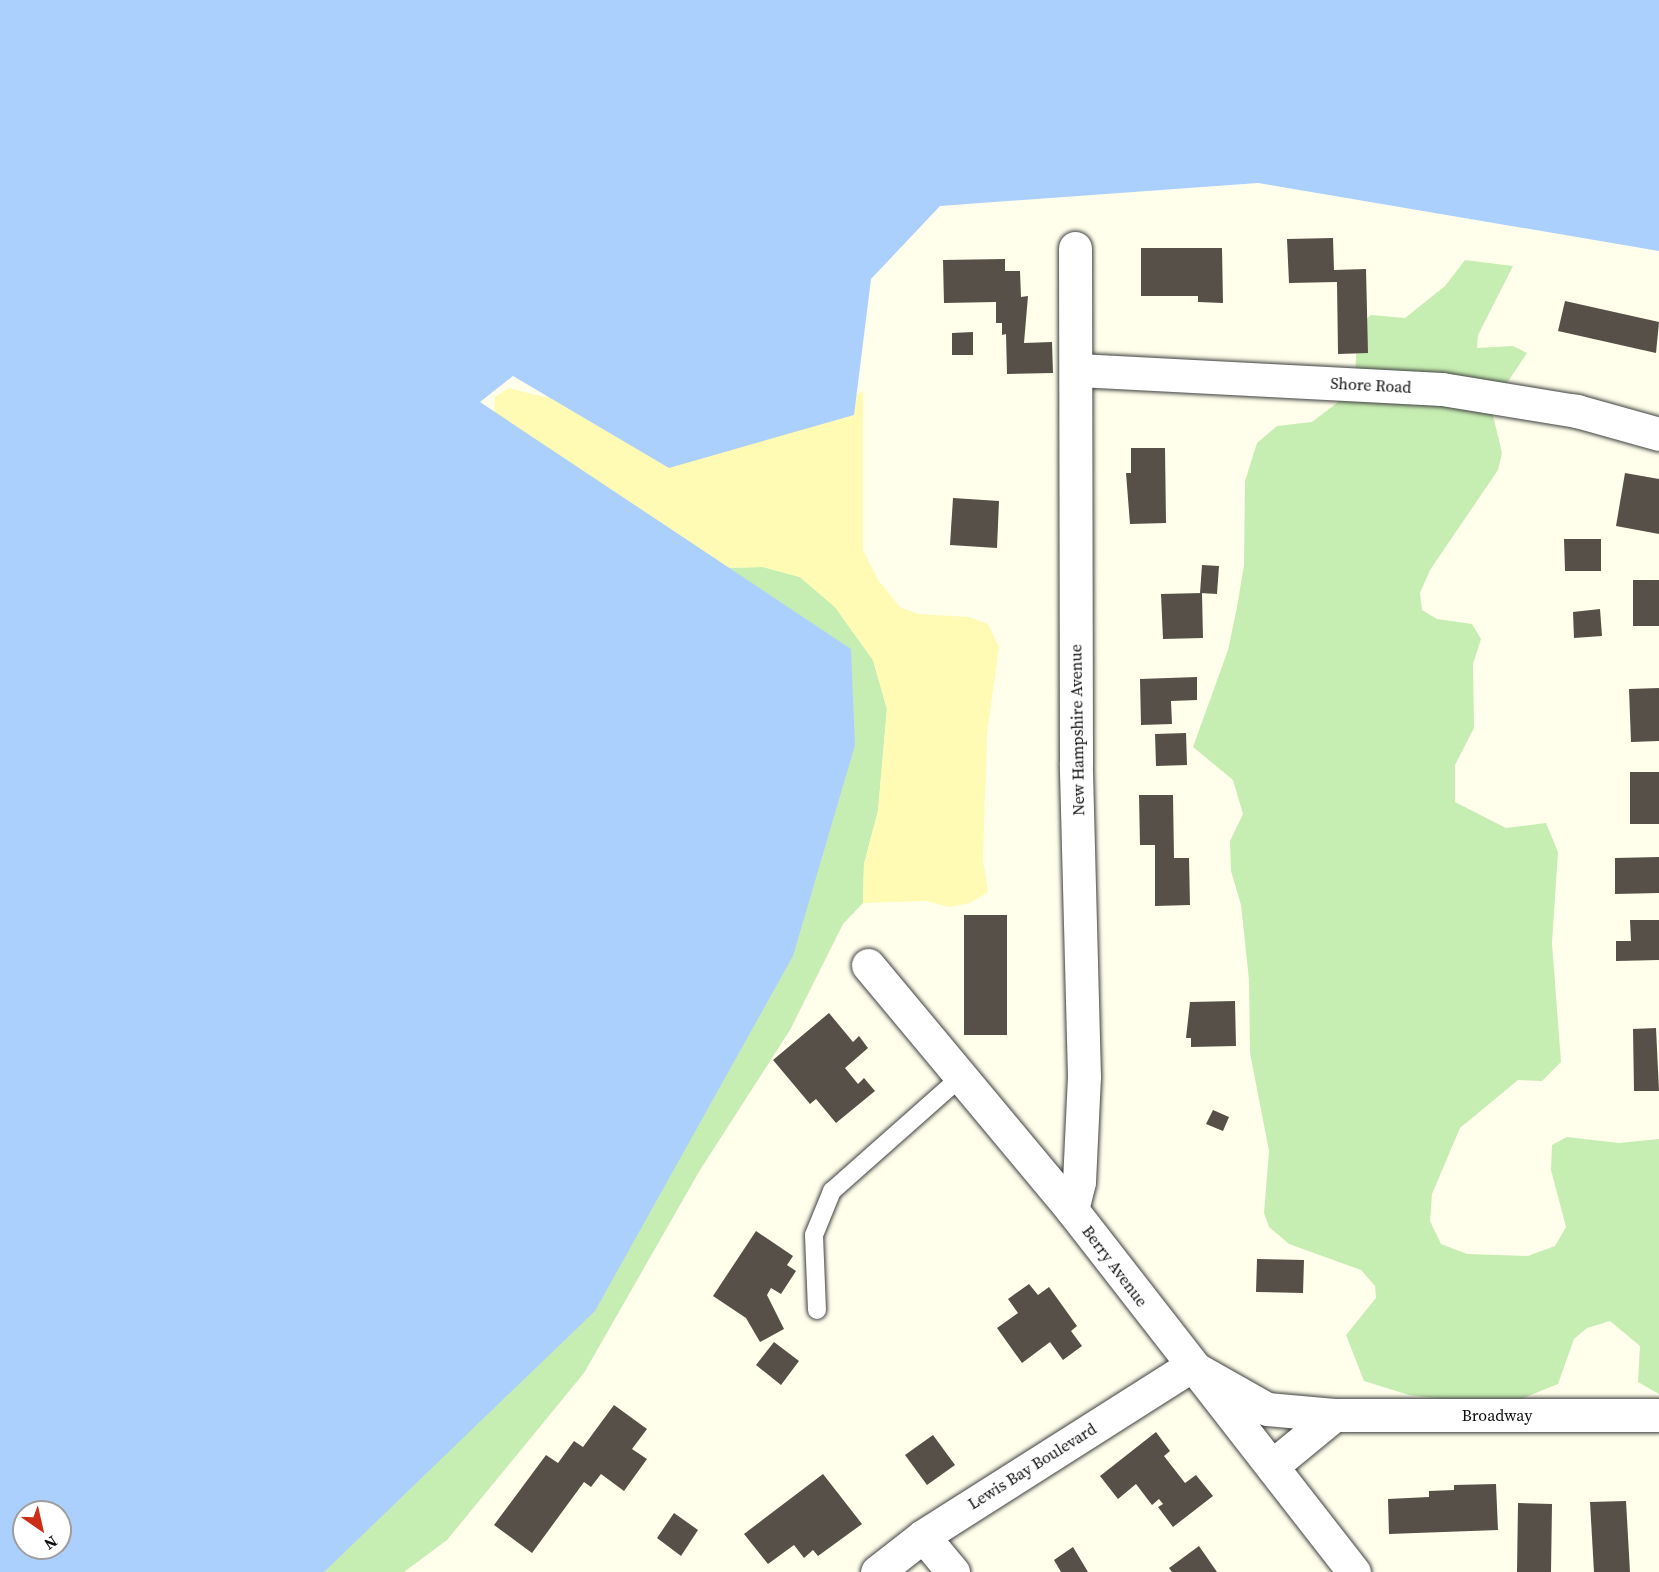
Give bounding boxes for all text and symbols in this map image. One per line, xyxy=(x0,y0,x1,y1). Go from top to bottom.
street label: Shore Road xyxy=(1330,373,1412,397)
street label: New Hampshire Avenue xyxy=(1066,644,1088,816)
street label: Berry Avenue xyxy=(1078,1222,1152,1310)
street label: Broadway xyxy=(1462,1405,1532,1425)
street label: Lewis Bay Boulevard xyxy=(964,1419,1100,1513)
north arrow xyxy=(12,1500,72,1560)
text: N xyxy=(40,1531,62,1556)

